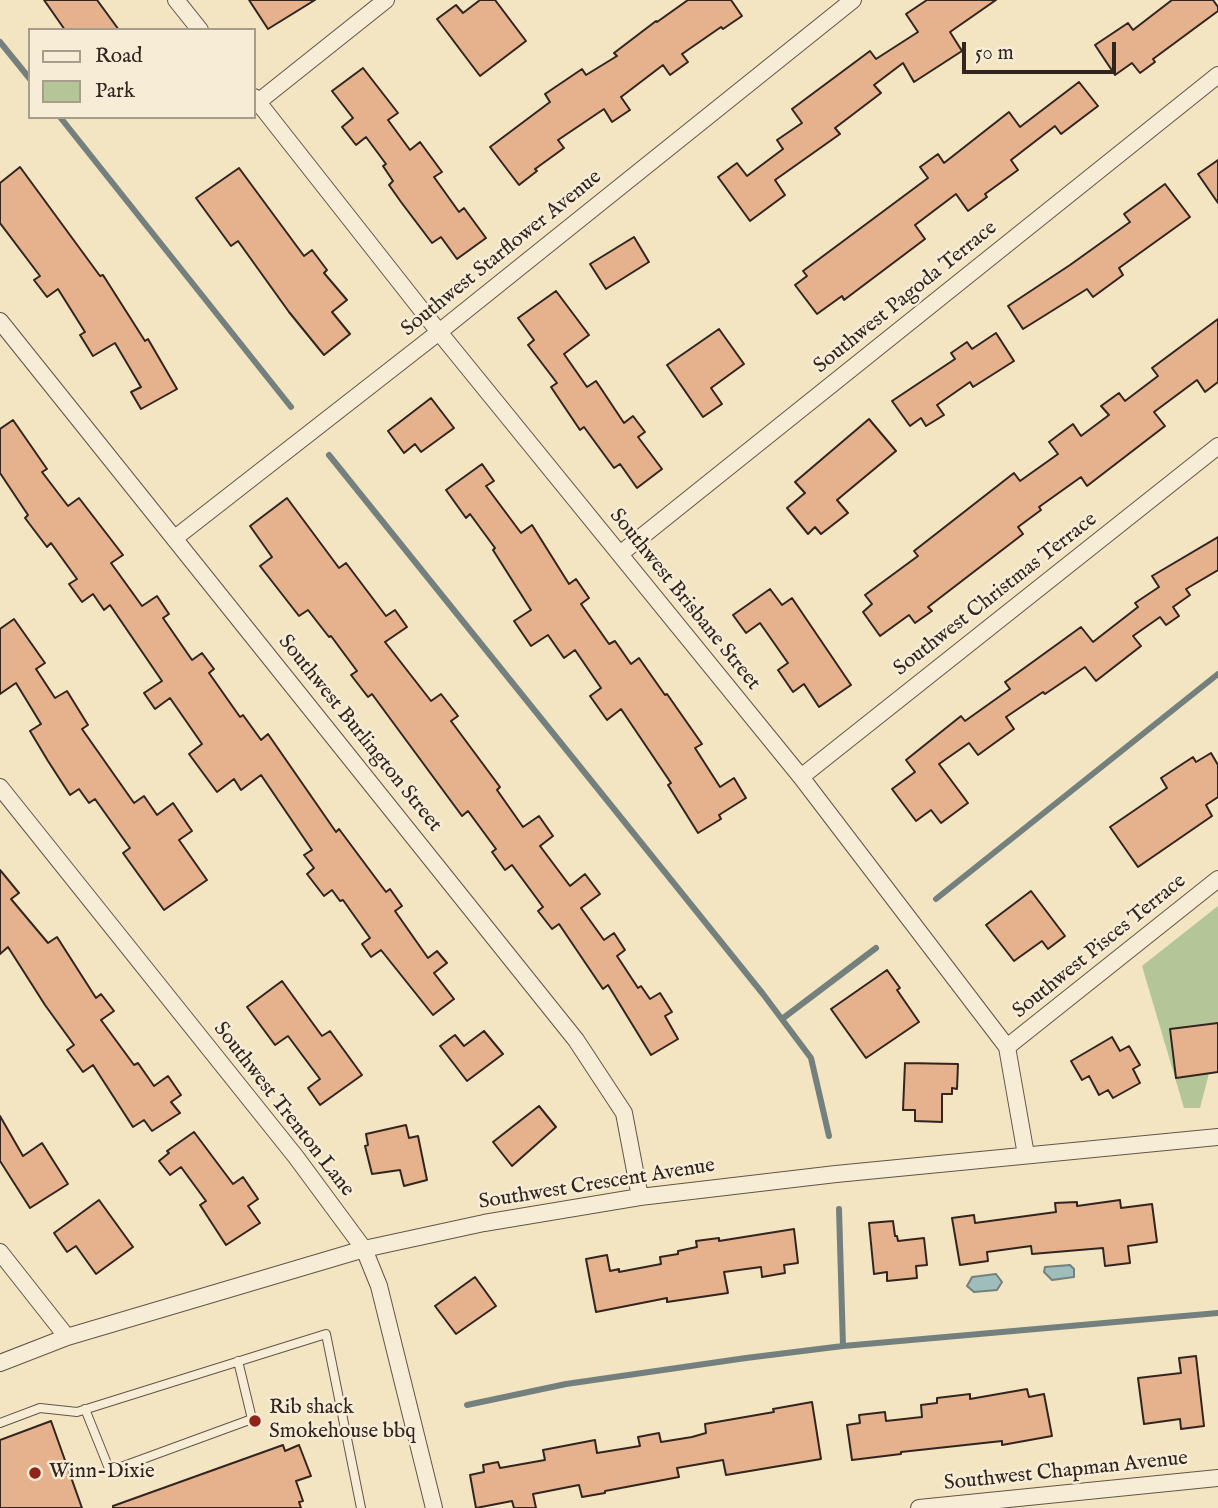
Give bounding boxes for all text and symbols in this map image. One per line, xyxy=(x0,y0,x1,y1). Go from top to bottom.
legend xyxy=(28,28,256,119)
scale bar xyxy=(966,28,1120,72)
text: 50 m xyxy=(975,40,1014,67)
text: Road xyxy=(95,43,142,70)
text: Park xyxy=(95,78,135,105)
street label: Southwest Starflower Avenue xyxy=(397,165,607,343)
street label: Southwest Pagoda Terrace xyxy=(809,216,1003,380)
street label: Southwest Brisbane Street xyxy=(603,504,765,696)
street label: Southwest Christmas Terrace xyxy=(889,508,1103,682)
street label: Southwest Burlington Street xyxy=(272,630,446,838)
street label: Southwest Pisces Terrace xyxy=(1008,869,1192,1025)
street label: Southwest Trenton Lane xyxy=(207,1018,359,1202)
street label: Southwest Crescent Avenue xyxy=(477,1154,717,1216)
place label: Rib shack Smokehouse bbq xyxy=(269,1396,416,1446)
marker: Rib shack Smokehouse bbq xyxy=(247,1413,263,1429)
street label: Southwest Chapman Avenue xyxy=(943,1447,1189,1497)
place label: Winn-Dixie xyxy=(49,1460,155,1486)
marker: Winn-Dixie xyxy=(27,1465,43,1481)

